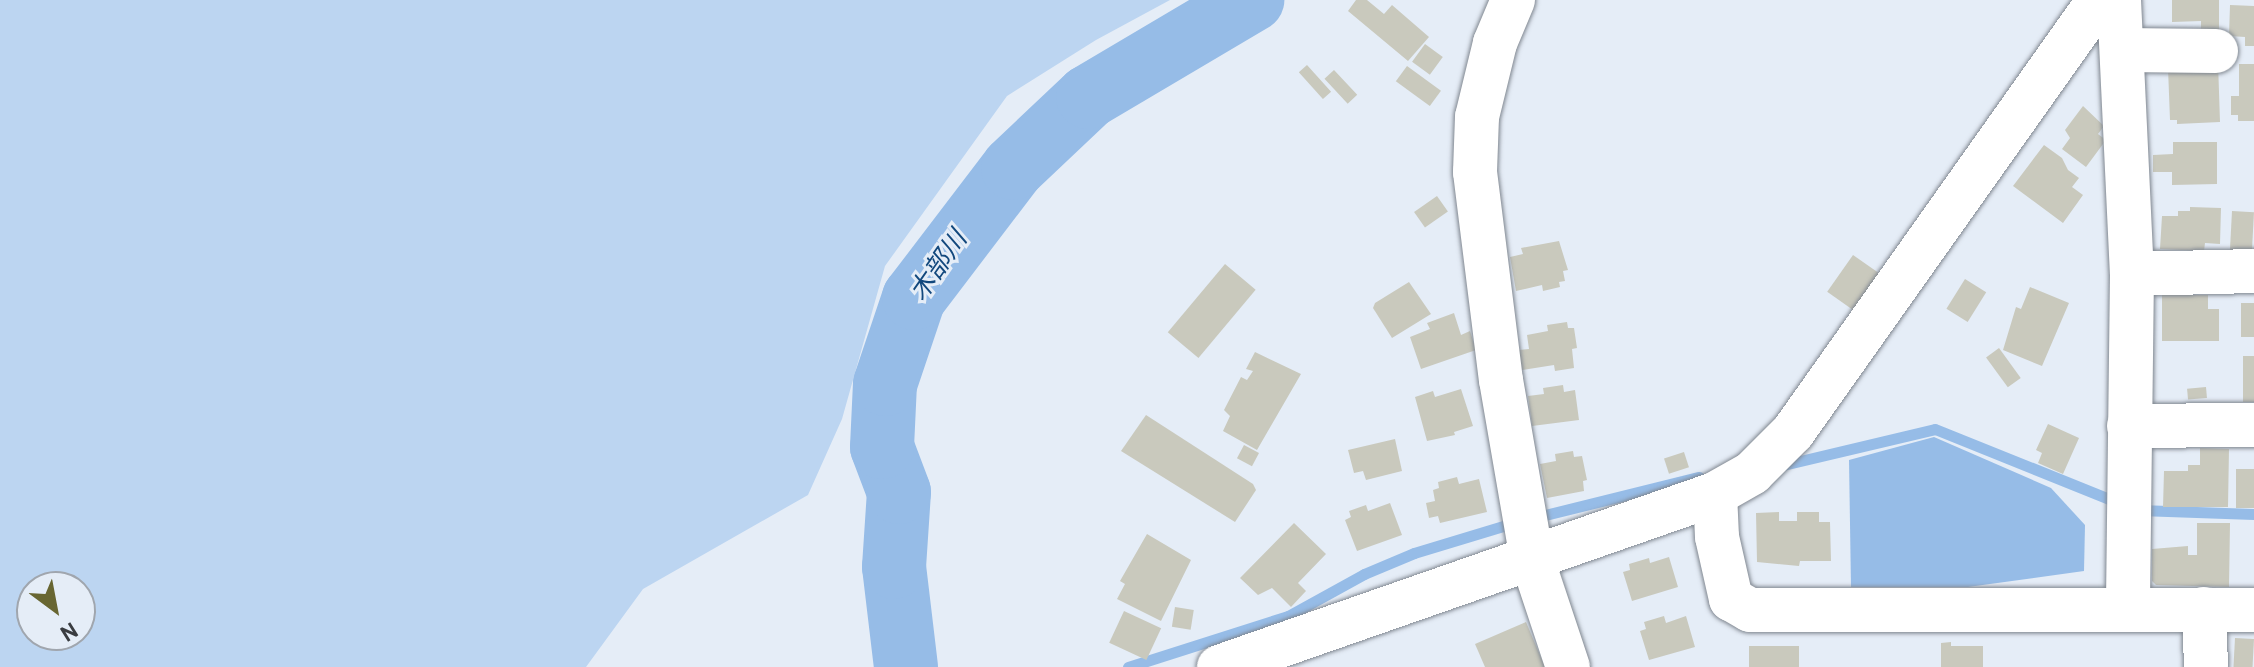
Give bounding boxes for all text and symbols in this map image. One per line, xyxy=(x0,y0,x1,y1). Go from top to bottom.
water label: 木部川 xyxy=(905,226,975,308)
north arrow xyxy=(16,571,96,651)
text: N xyxy=(54,614,82,646)

